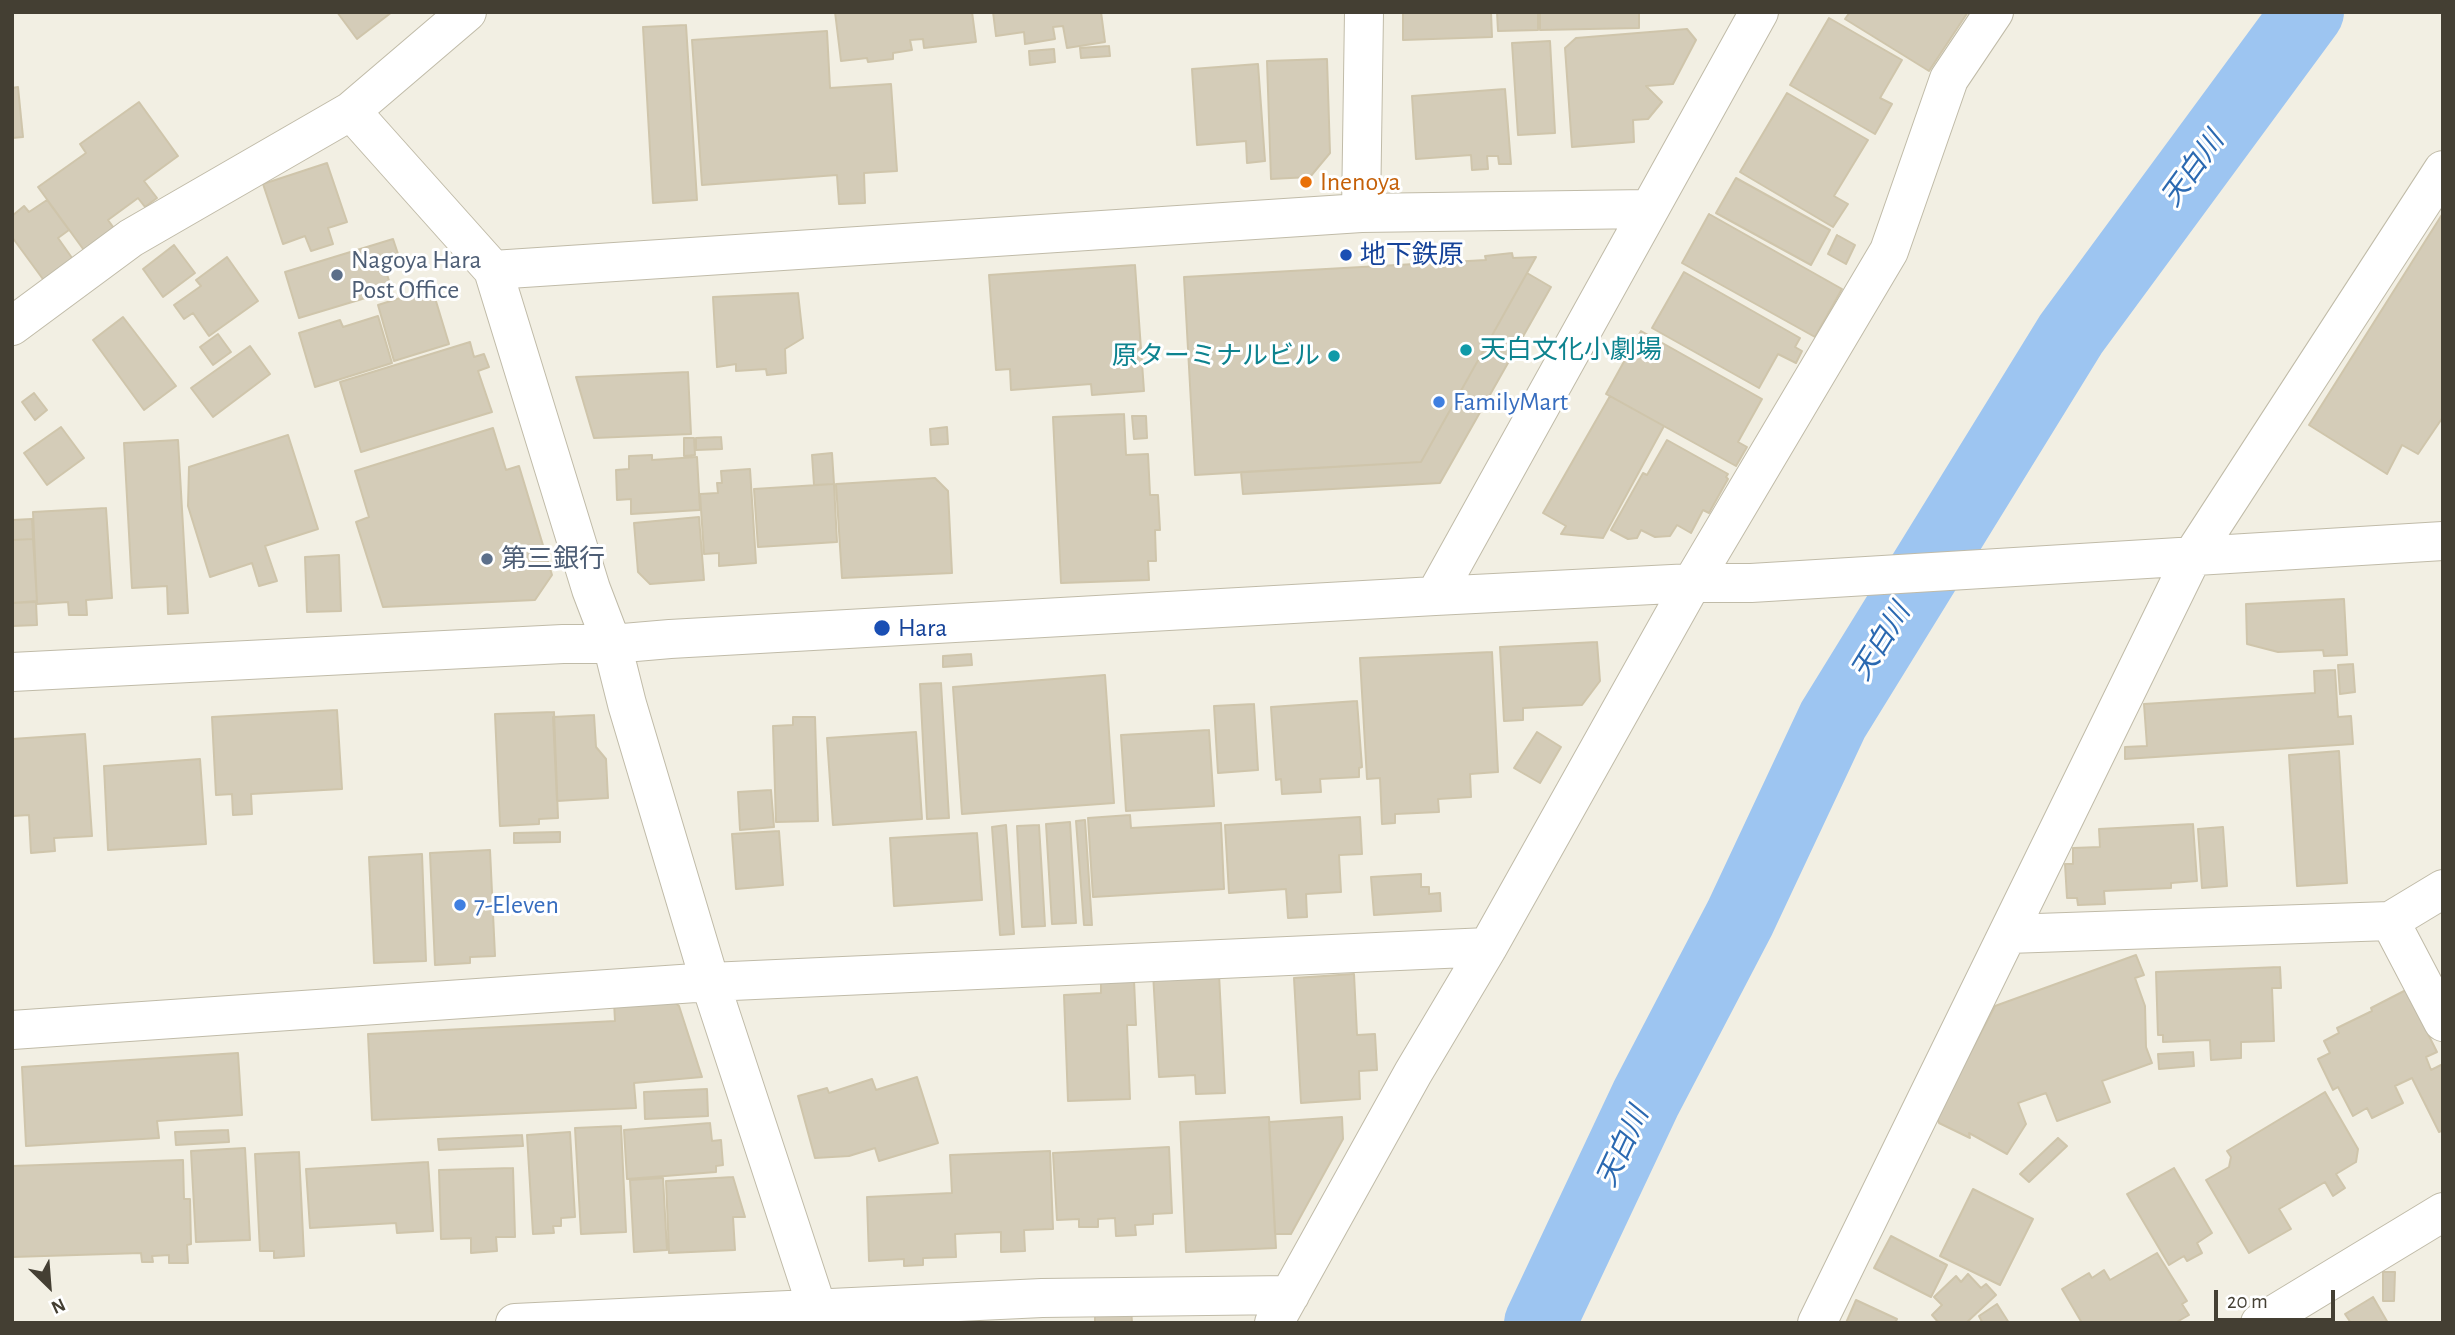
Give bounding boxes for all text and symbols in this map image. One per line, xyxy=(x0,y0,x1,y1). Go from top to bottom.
water label: 天白川 xyxy=(2155,125,2231,213)
place label: Inenoya xyxy=(1320,166,1401,198)
marker: Inenoya xyxy=(1298,174,1314,190)
place label: 地下鉄原 xyxy=(1360,239,1464,271)
place label: Nagoya Hara Post Office xyxy=(351,244,481,306)
marker: 地下鉄原 xyxy=(1338,247,1354,263)
marker: Nagoya Hara Post Office xyxy=(329,267,345,283)
place label: 天白文化小劇場 xyxy=(1480,334,1662,366)
place label: 原ターミナルビル xyxy=(1112,340,1320,372)
marker: 天白文化小劇場 xyxy=(1458,342,1474,358)
marker: 原ターミナルビル xyxy=(1326,348,1342,364)
place label: FamilyMart xyxy=(1453,386,1568,418)
marker: FamilyMart xyxy=(1431,394,1447,410)
place label: 第三銀行 xyxy=(501,543,605,575)
marker: 第三銀行 xyxy=(479,551,495,567)
water label: 天白川 xyxy=(1844,597,1918,687)
place label: Hara xyxy=(898,612,947,644)
marker: Hara xyxy=(872,618,892,638)
place label: 7-Eleven xyxy=(474,889,559,921)
marker: 7-Eleven xyxy=(452,897,468,913)
water label: 天白川 xyxy=(1590,1102,1656,1192)
north arrow xyxy=(14,1251,84,1321)
scale bar xyxy=(2217,1276,2338,1320)
text: 20 m xyxy=(2227,1291,2268,1312)
text: N xyxy=(48,1294,68,1317)

